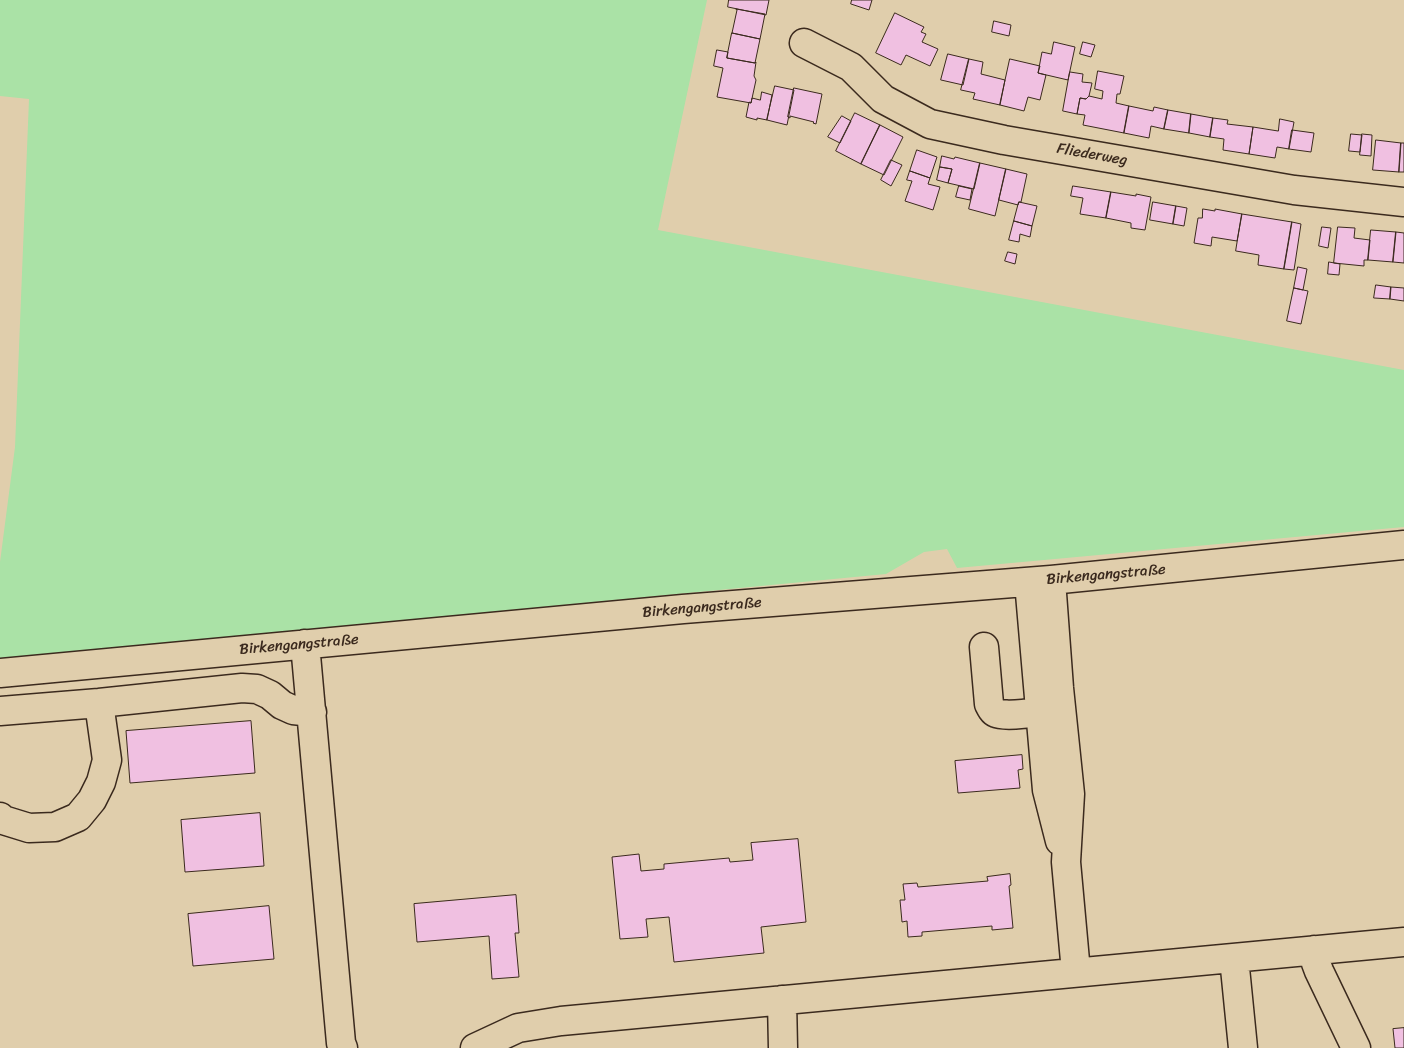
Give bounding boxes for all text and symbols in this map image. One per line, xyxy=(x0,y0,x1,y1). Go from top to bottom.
street label: Fliederweg xyxy=(1055,140,1129,170)
street label: Birkengangstraße xyxy=(1046,561,1166,589)
street label: Birkengangstraße xyxy=(642,594,762,622)
street label: Birkengangstraße xyxy=(239,631,359,659)

